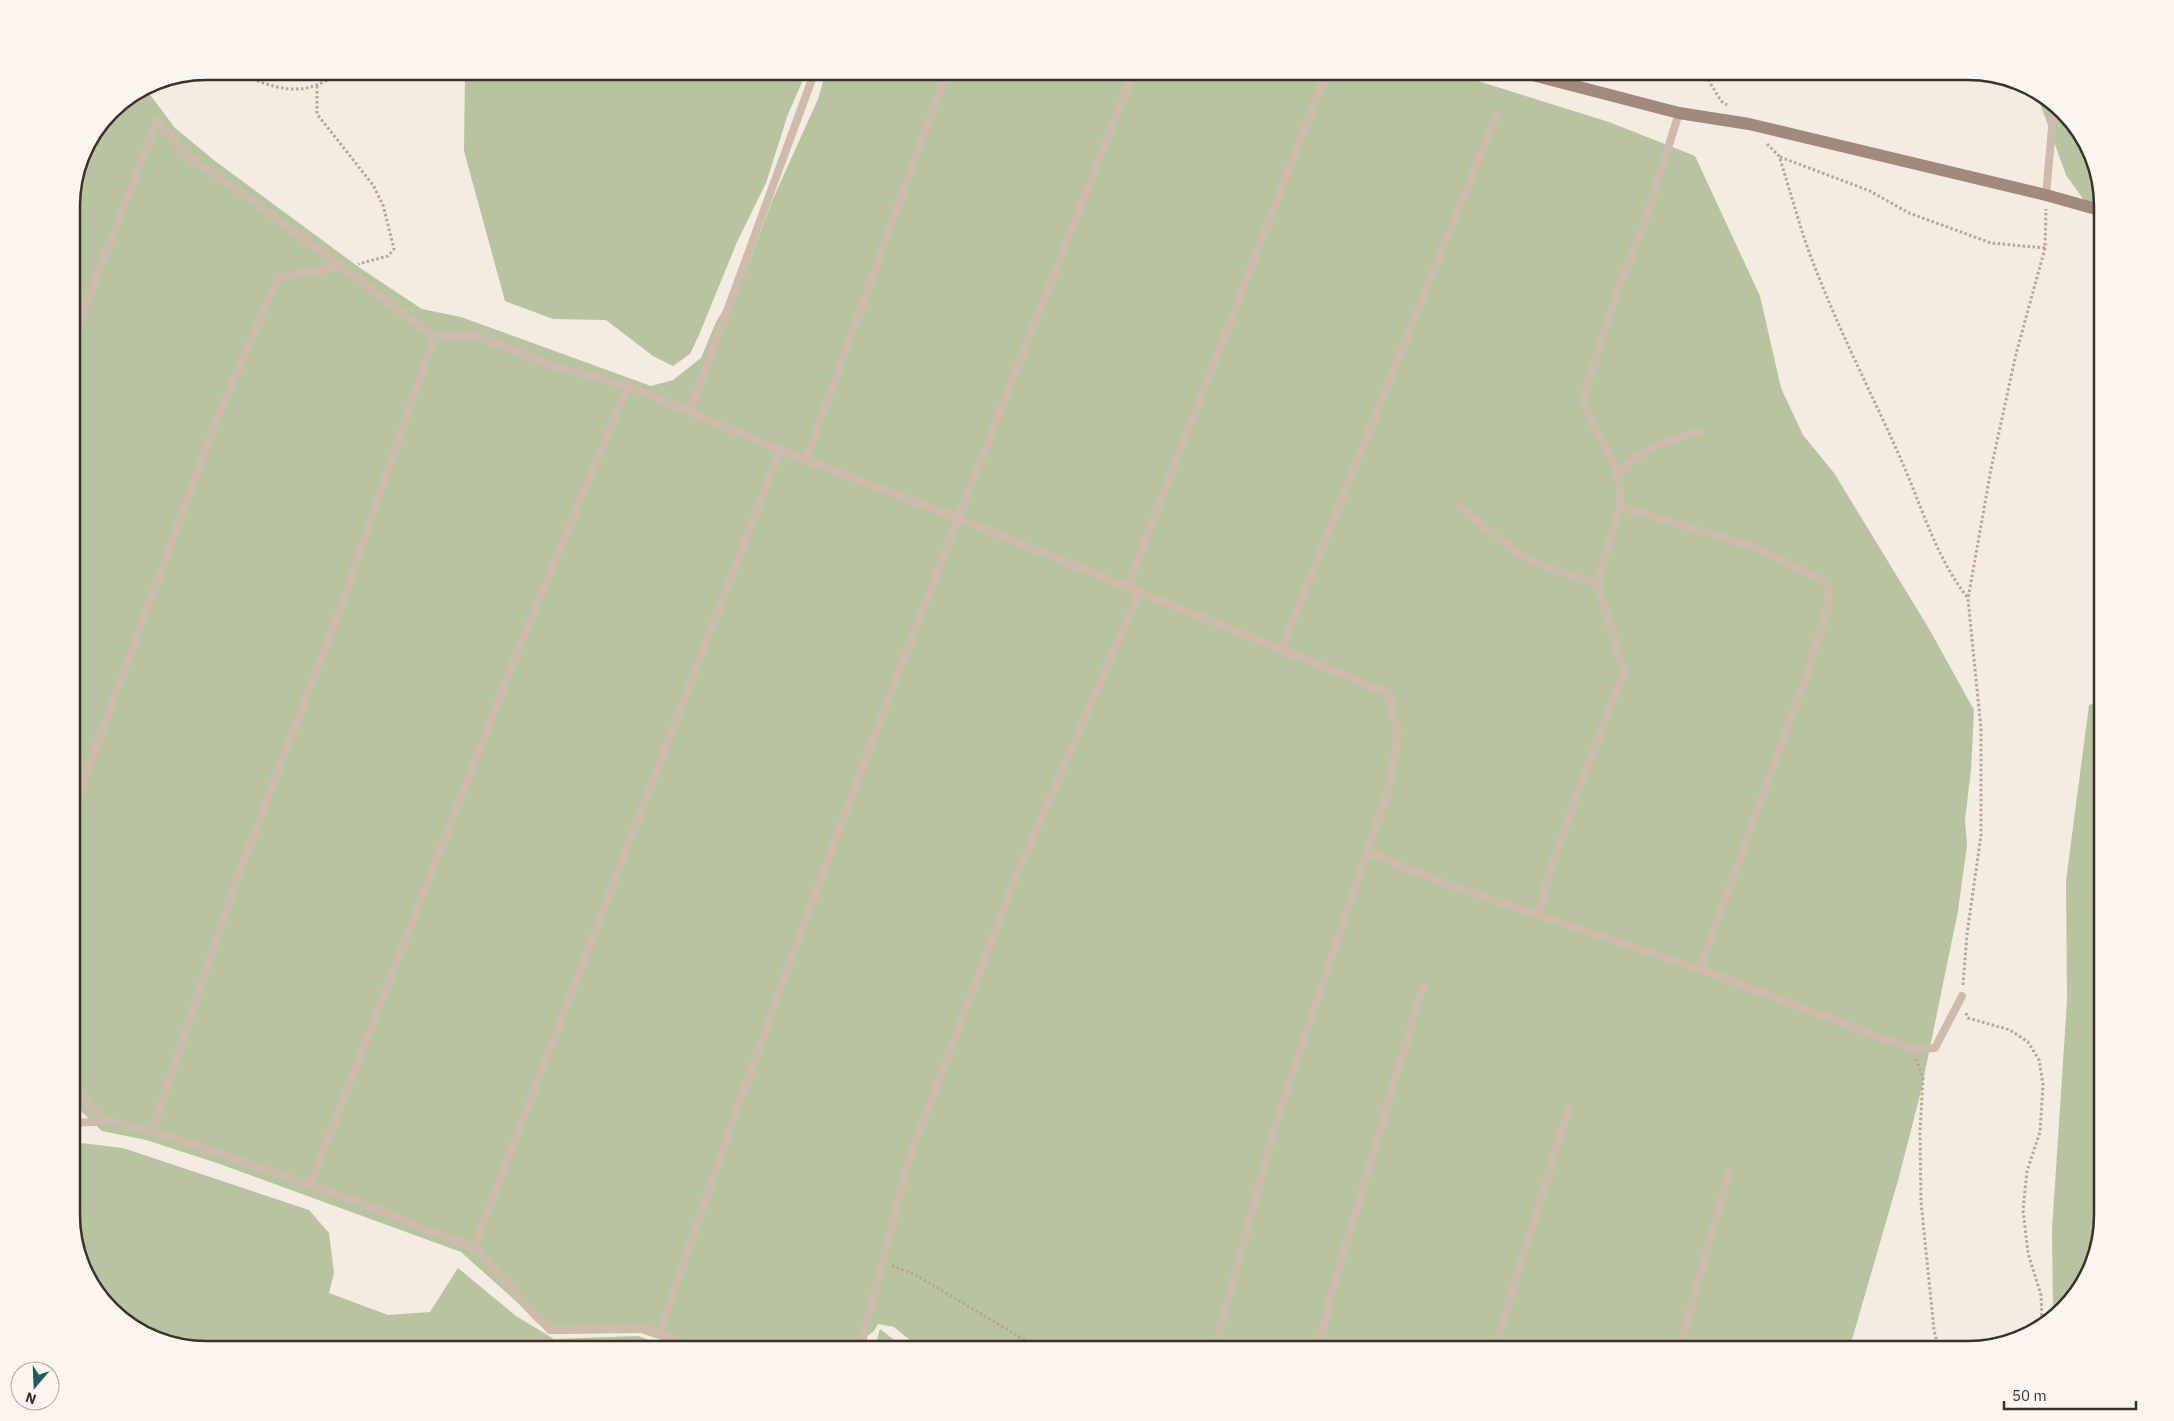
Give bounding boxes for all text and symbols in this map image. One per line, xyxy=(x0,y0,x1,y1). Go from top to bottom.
north arrow xyxy=(10,1361,60,1411)
scale bar xyxy=(2004,1378,2136,1410)
text: 50 m xyxy=(2012,1386,2047,1405)
text: N xyxy=(23,1388,38,1408)

